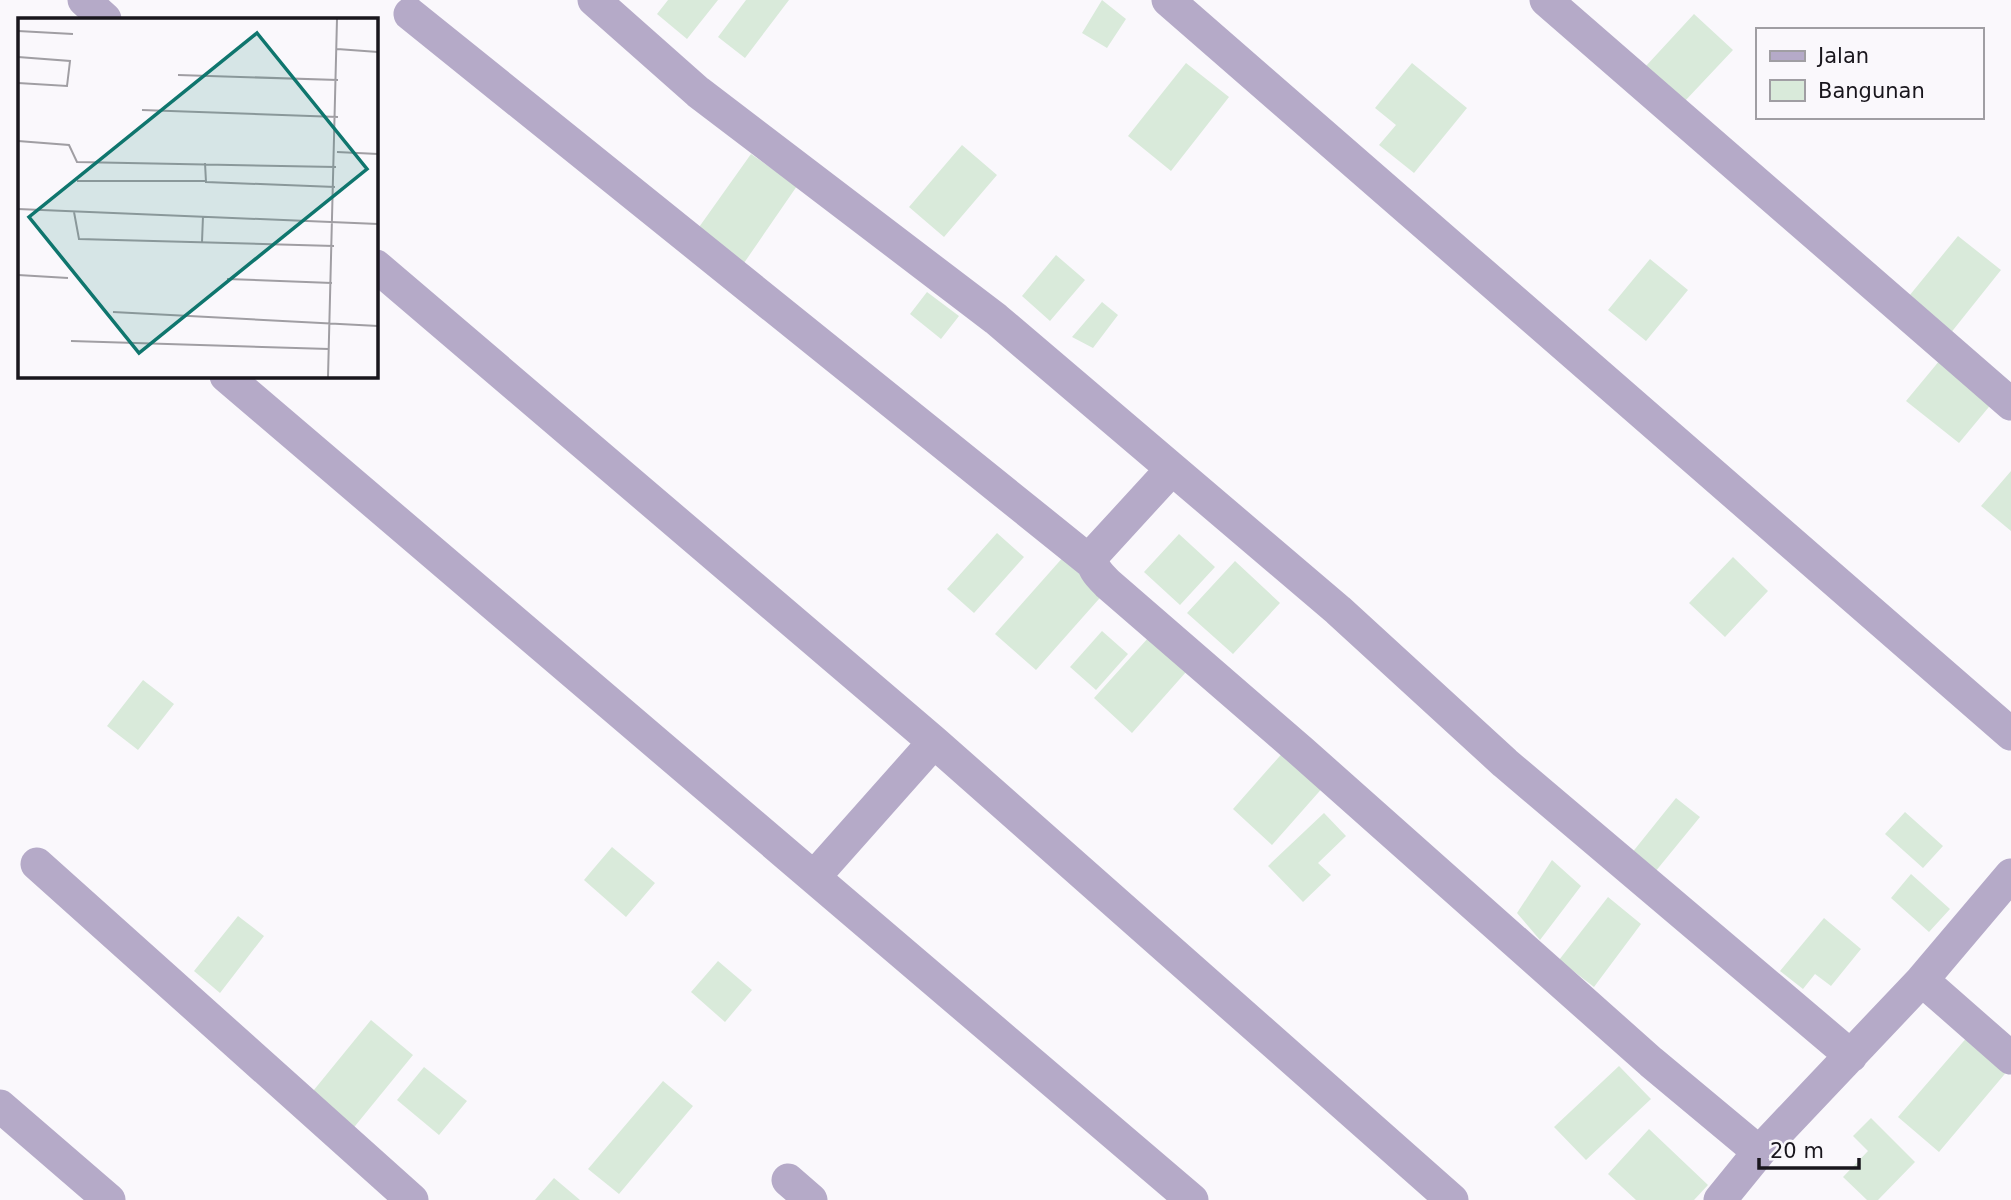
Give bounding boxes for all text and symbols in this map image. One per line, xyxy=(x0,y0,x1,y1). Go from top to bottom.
inset map xyxy=(18,18,378,378)
legend xyxy=(1756,28,1983,119)
text: Jalan xyxy=(1816,44,1869,68)
text: Bangunan xyxy=(1818,79,1925,103)
scale bar xyxy=(1759,1126,1859,1170)
text: 20 m xyxy=(1770,1139,1824,1163)

